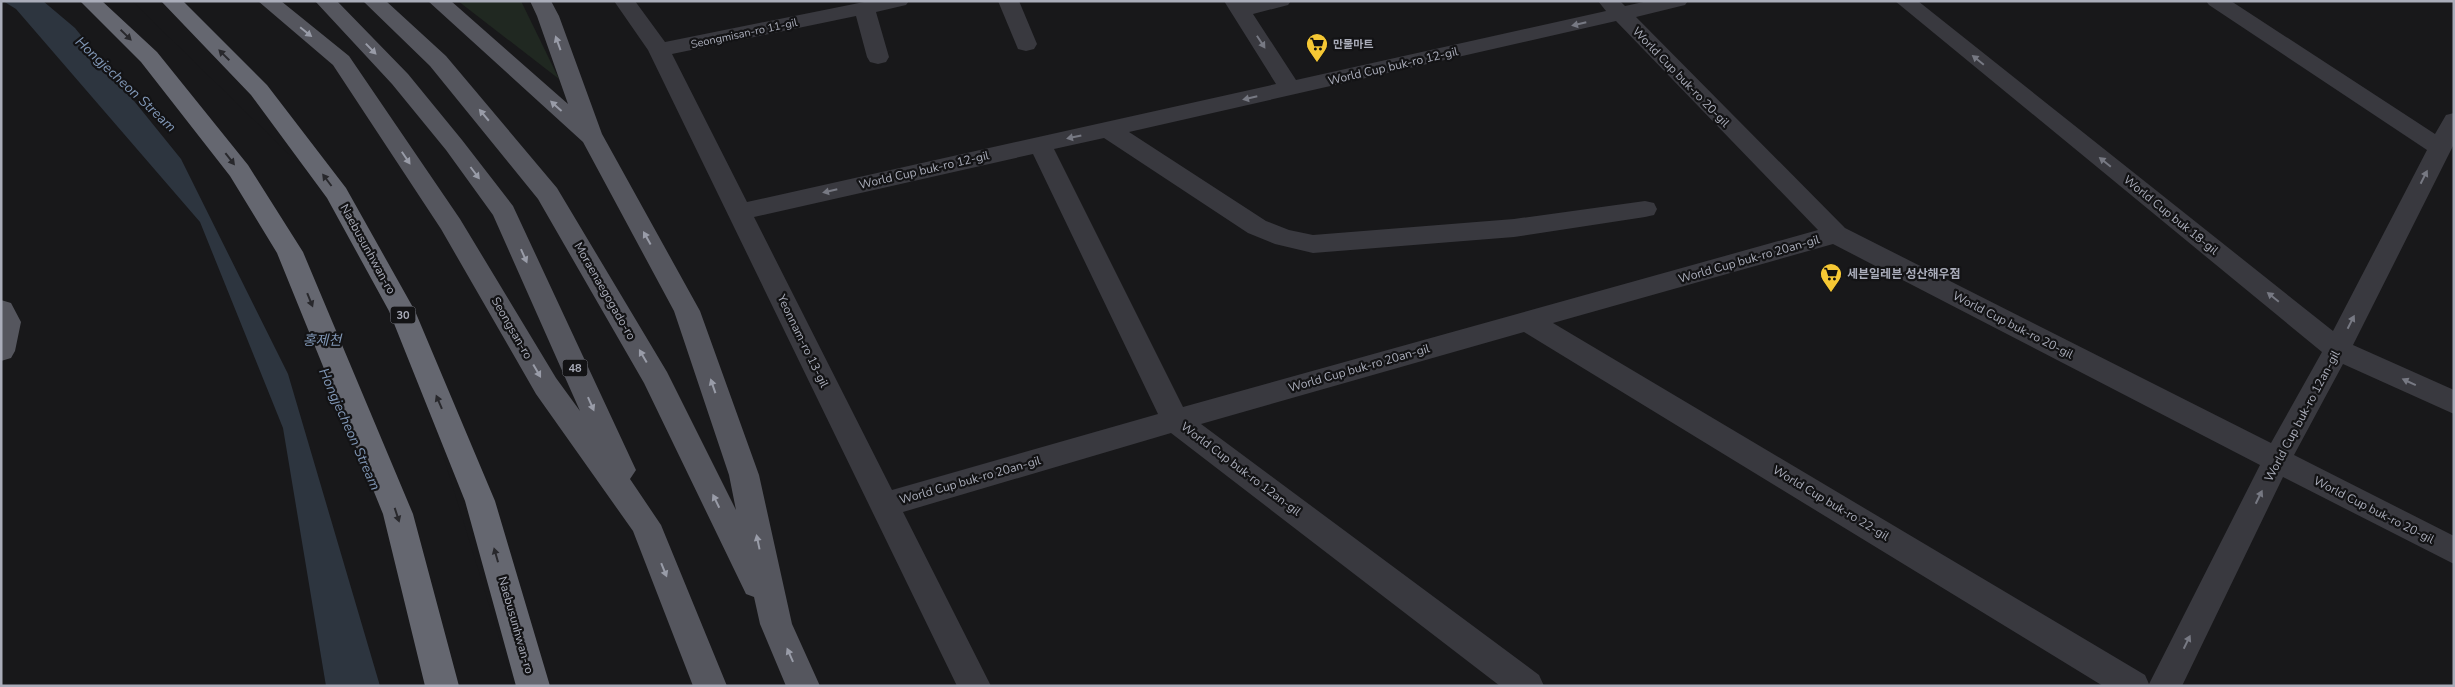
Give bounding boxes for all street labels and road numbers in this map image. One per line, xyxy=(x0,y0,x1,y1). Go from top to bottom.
street label: Seongmisan-ro 11-gil xyxy=(689,15,799,52)
street label: World Cup buk-ro 20-gil xyxy=(1629,24,1733,131)
street label: World Cup buk-ro 12-gil xyxy=(1326,43,1460,89)
street label: World Cup buk-ro 12-gil xyxy=(857,147,991,193)
street label: World Cup buk 18-gil xyxy=(2120,172,2222,259)
street label: Naebusunhwan-ro xyxy=(337,201,400,297)
street label: World Cup buk-ro 20an-gil xyxy=(1676,231,1822,287)
street label: Moraenaegogado-ro xyxy=(570,239,640,343)
street label: World Cup buk-ro 20-gil xyxy=(1950,288,2076,363)
street label: Yeonnam-ro 13-gil xyxy=(773,291,833,391)
street label: Seongsan-ro xyxy=(488,294,536,362)
road number: 30 xyxy=(390,306,416,324)
street label: World Cup buk-ro 20an-gil xyxy=(1286,340,1432,396)
street label: World Cup buk-ro 12an-gil xyxy=(2261,347,2344,484)
road number: 48 xyxy=(562,359,588,376)
street label: World Cup buk-ro 12an-gil xyxy=(1178,419,1305,520)
street label: World Cup buk-ro 20an-gil xyxy=(897,452,1043,508)
street label: World Cup buk-ro 22-gil xyxy=(1770,462,1893,544)
street label: World Cup buk-ro 20-gil xyxy=(2311,473,2437,548)
street label: Naebusunhwan-ro xyxy=(494,574,538,676)

